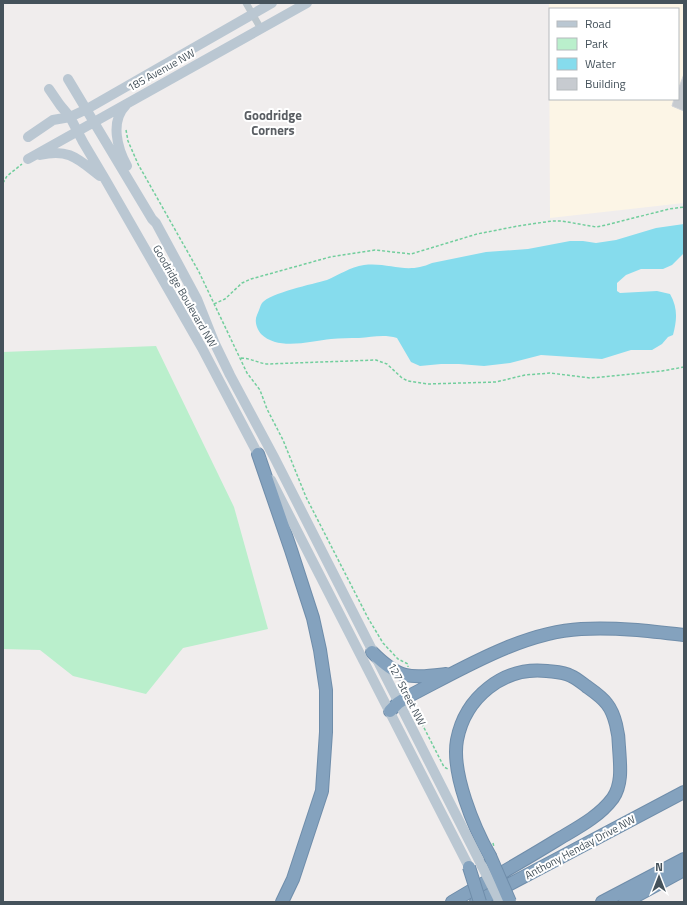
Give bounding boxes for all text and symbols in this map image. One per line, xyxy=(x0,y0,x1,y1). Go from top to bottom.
legend xyxy=(549,8,679,100)
text: Road xyxy=(585,14,611,33)
text: Park xyxy=(585,34,608,53)
street label: 185 Avenue NW xyxy=(124,45,198,95)
text: Water xyxy=(585,54,616,73)
text: Building xyxy=(585,74,626,93)
district label: Goodridge Corners xyxy=(244,105,302,140)
street label: Goodridge Boulevard NW xyxy=(149,242,221,350)
street label: 127 Street NW xyxy=(384,660,430,729)
street label: Anthony Henday Drive NW xyxy=(522,811,638,883)
north arrow xyxy=(639,857,679,897)
text: N xyxy=(655,859,663,875)

